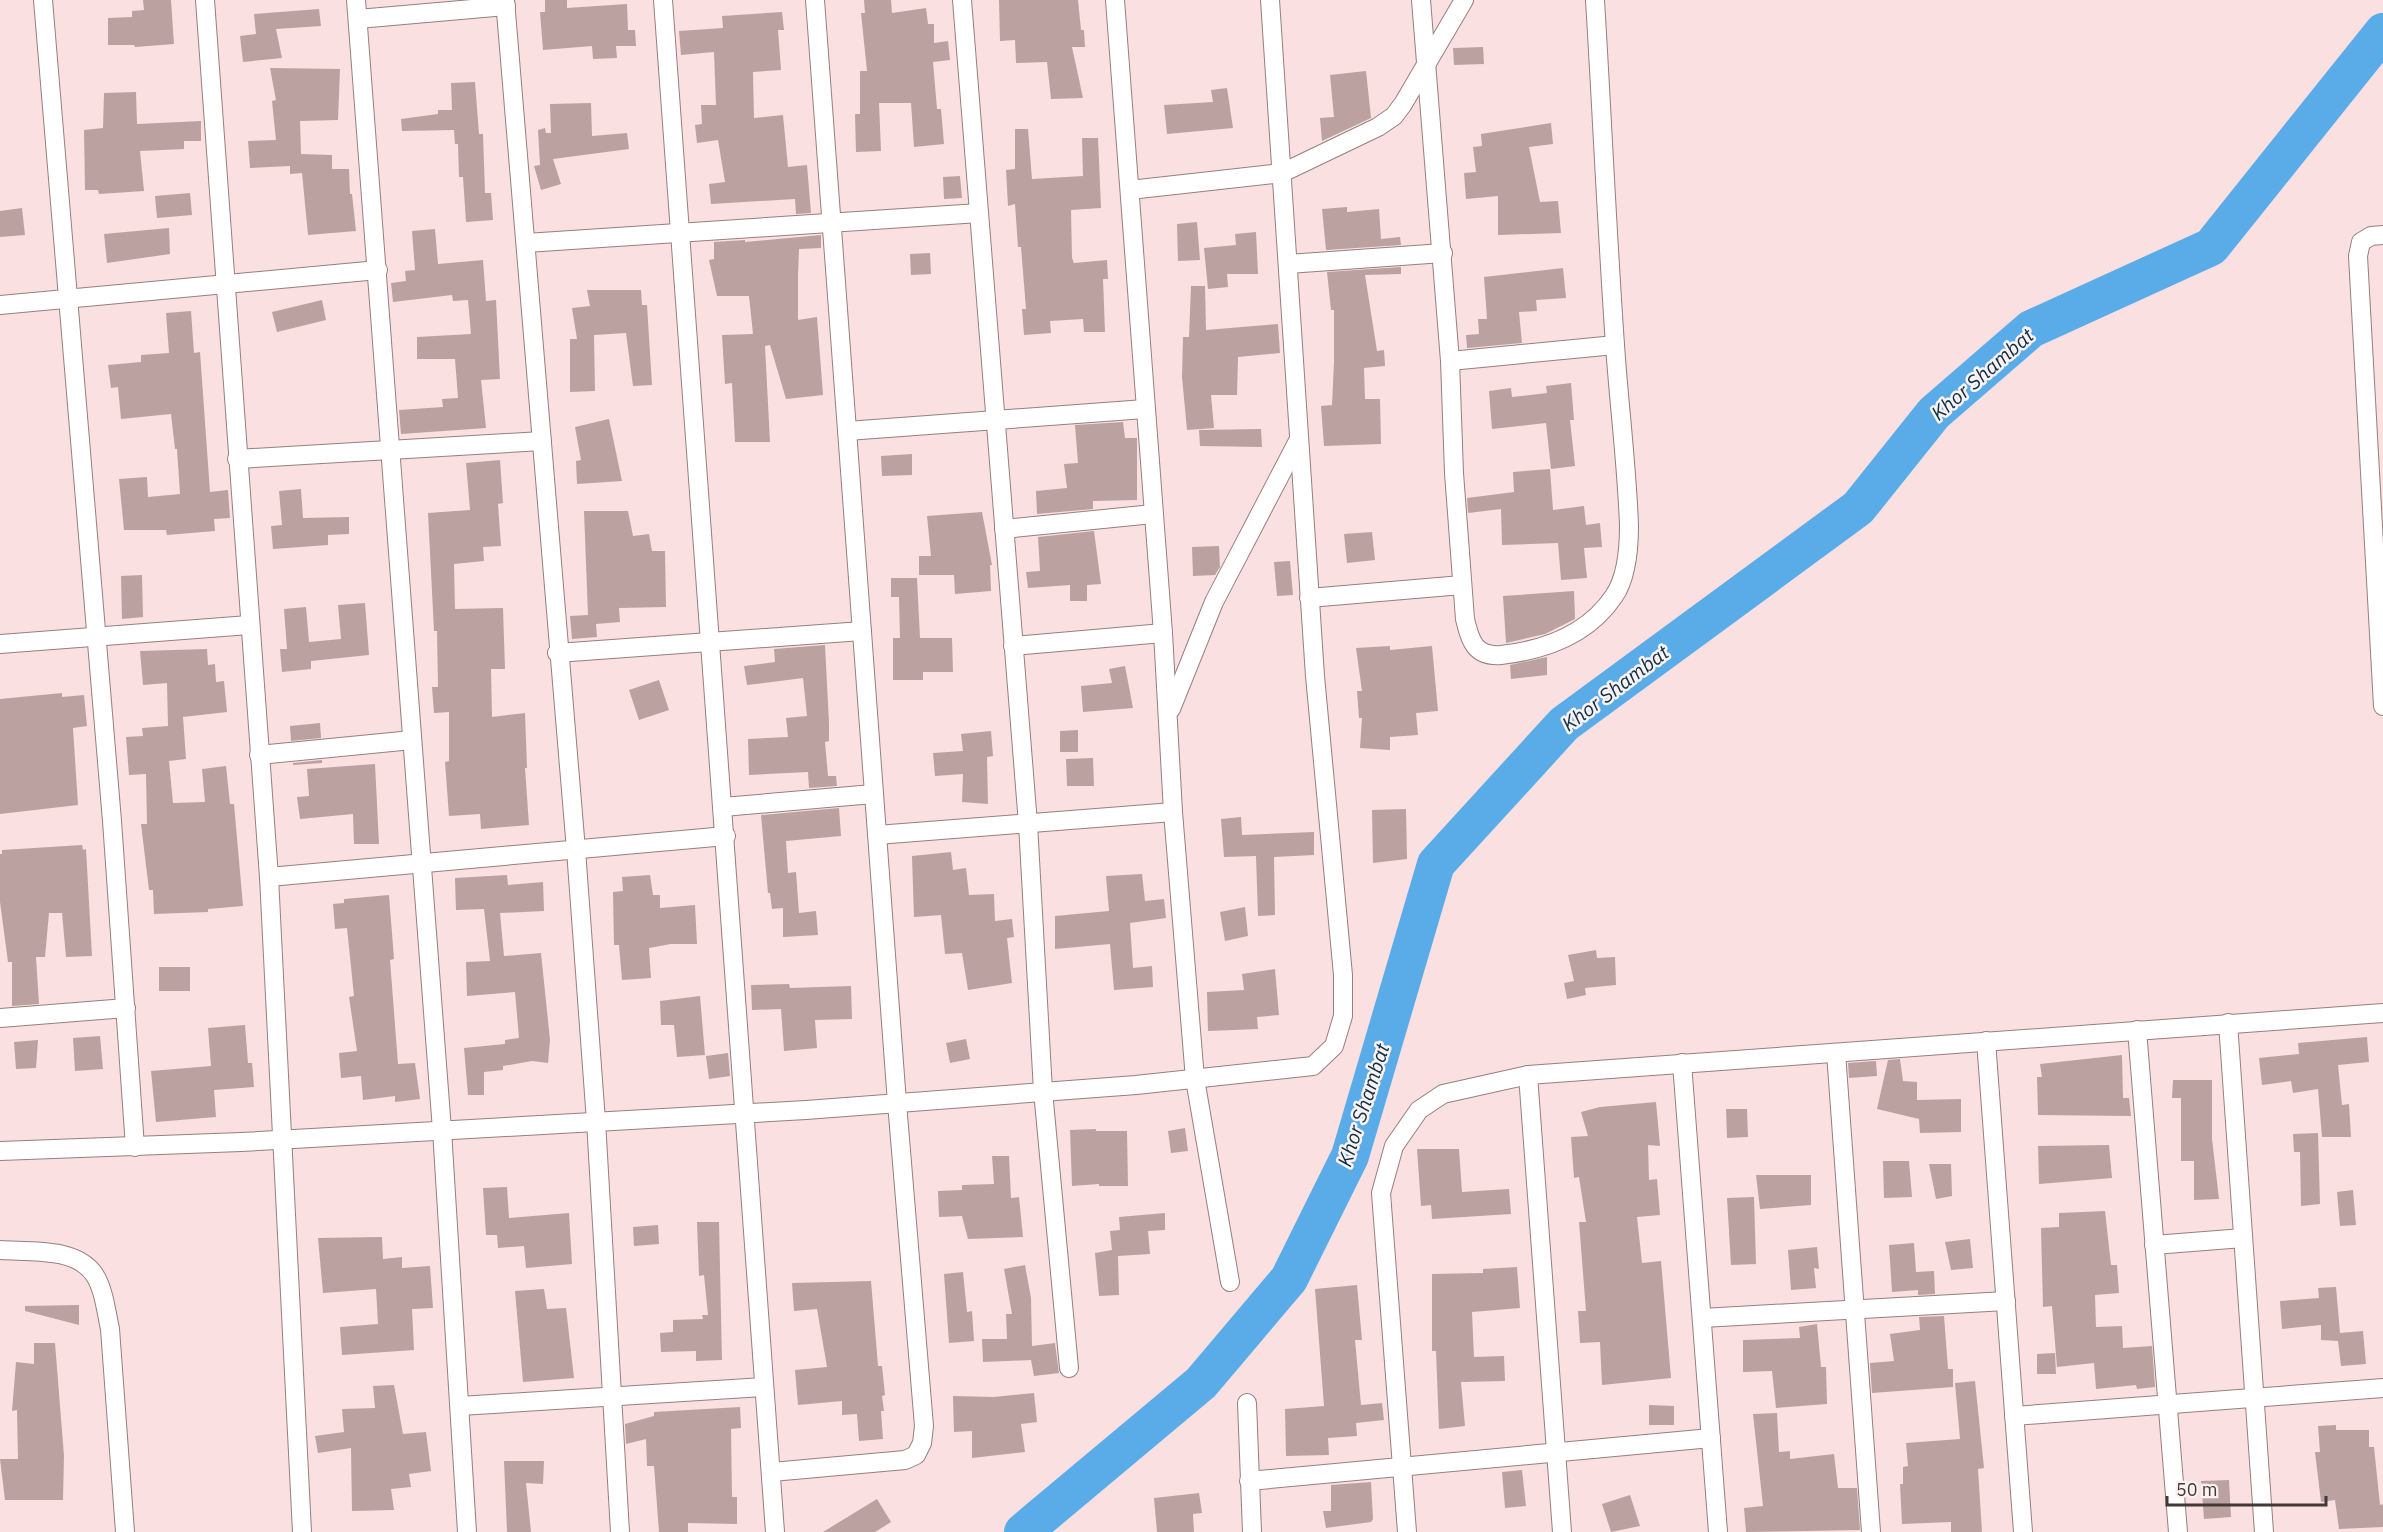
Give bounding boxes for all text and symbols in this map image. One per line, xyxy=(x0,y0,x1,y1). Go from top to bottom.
water label: Khor Shambat xyxy=(1925,322,2039,426)
water label: Khor Shambat xyxy=(1556,638,1675,737)
water label: Khor Shambat xyxy=(1330,1040,1396,1170)
scale bar xyxy=(2167,1469,2326,1507)
text: 50 m xyxy=(2176,1478,2218,1501)

